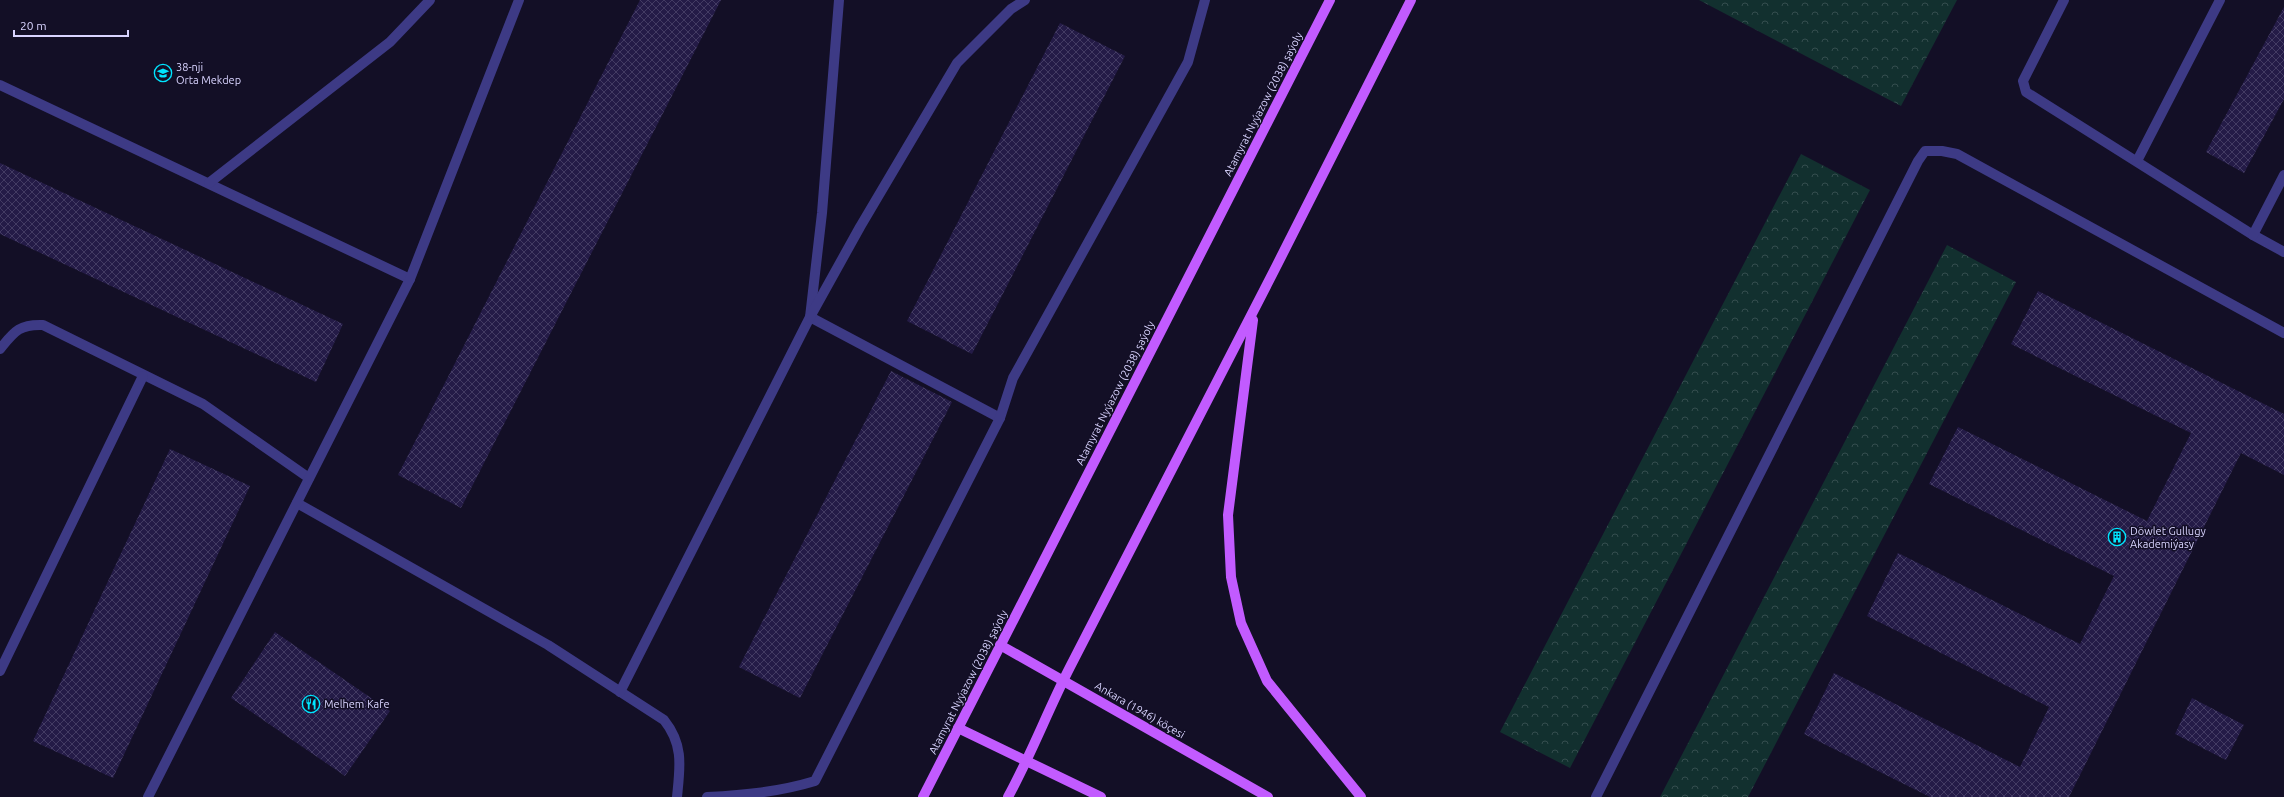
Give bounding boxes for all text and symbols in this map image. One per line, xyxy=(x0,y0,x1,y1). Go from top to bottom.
scale bar xyxy=(14,12,128,38)
text: 20 m xyxy=(20,19,47,32)
street label: Atamyrat Nyýazow (2038) şaýoly xyxy=(1221,29,1306,178)
place label: 38-nji Orta Mekdep xyxy=(176,61,241,86)
school or university icon: 38-nji Orta Mekdep xyxy=(153,63,173,83)
street label: Atamyrat Nyýazow (2038) şaýoly xyxy=(1073,318,1158,467)
place label: Döwlet Gullugy Akademiýasy xyxy=(2130,525,2206,550)
building icon: Döwlet Gullugy Akademiýasy xyxy=(2107,527,2127,547)
street label: Atamyrat Nyýazow (2038) şaýoly xyxy=(926,607,1011,756)
street label: Ankara (1946) köçesi xyxy=(1093,679,1187,741)
restaurant icon: Melhem Kafe xyxy=(301,694,321,714)
place label: Melhem Kafe xyxy=(324,698,389,710)

